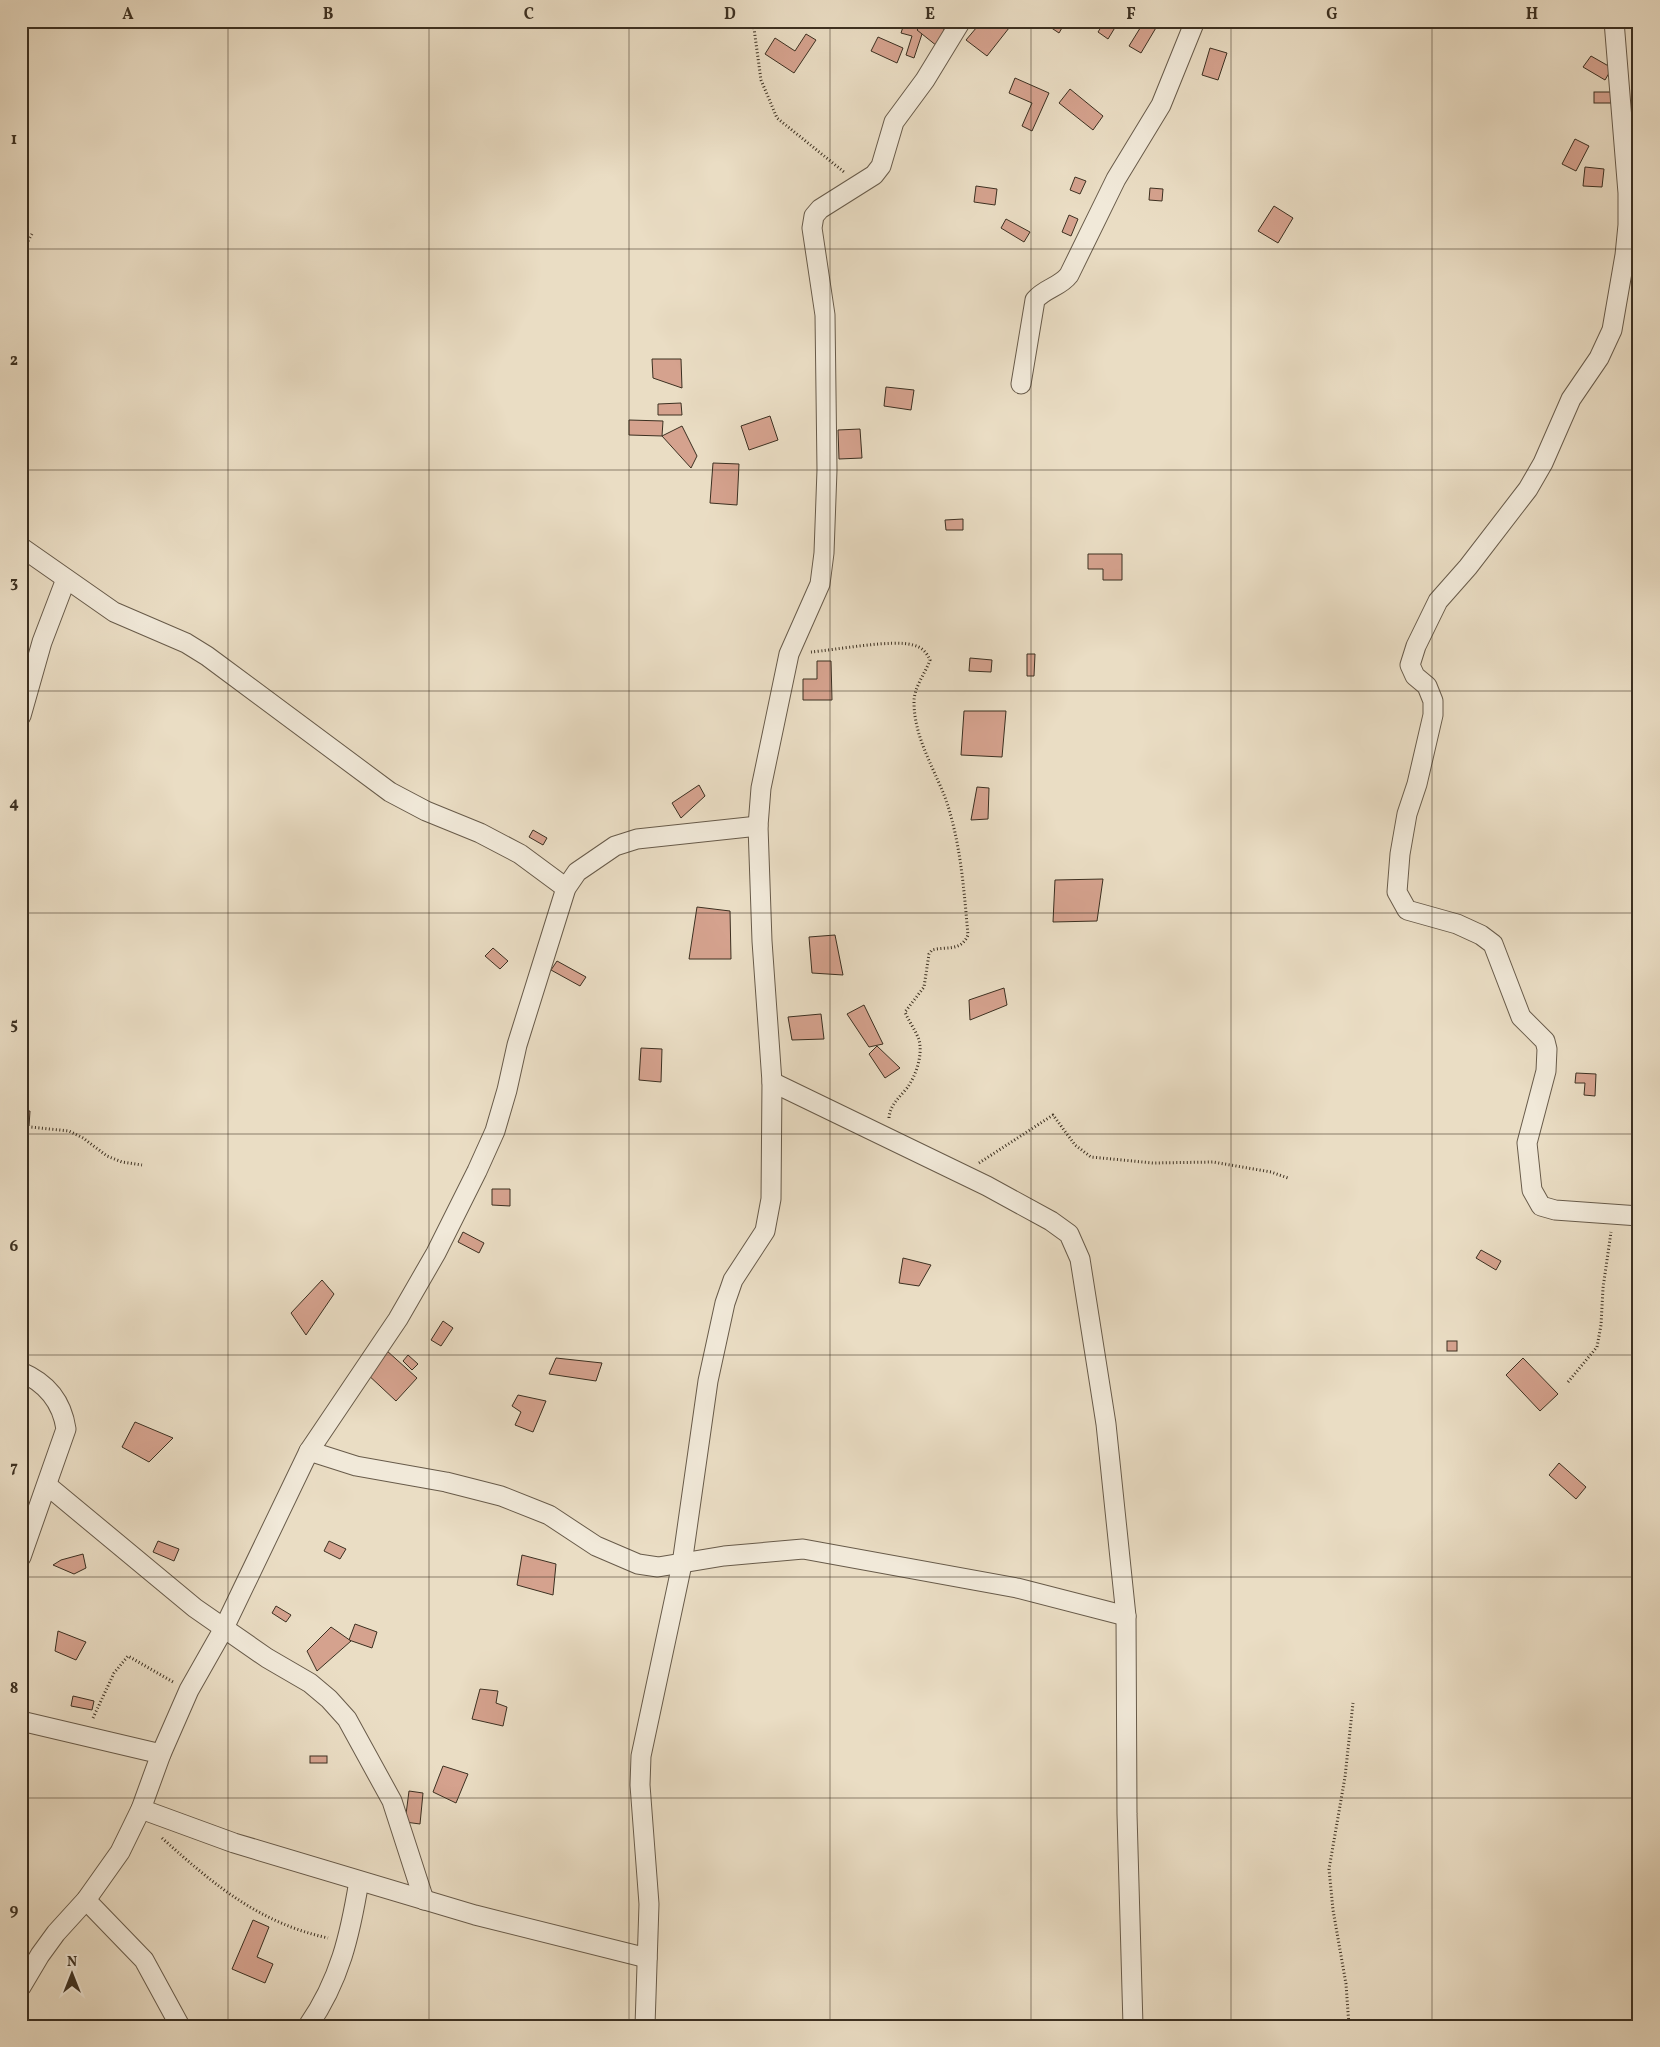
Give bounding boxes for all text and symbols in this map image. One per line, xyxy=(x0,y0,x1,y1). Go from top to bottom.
text: A xyxy=(122,4,134,26)
text: B xyxy=(323,4,334,26)
text: C xyxy=(524,4,534,26)
text: D xyxy=(724,4,736,26)
text: E xyxy=(925,4,935,26)
text: F xyxy=(1126,4,1136,26)
text: G xyxy=(1326,4,1338,26)
text: H xyxy=(1526,4,1538,26)
text: 1 xyxy=(11,129,17,151)
text: 2 xyxy=(10,350,18,372)
text: 3 xyxy=(10,572,18,594)
text: 4 xyxy=(9,793,19,815)
text: 5 xyxy=(10,1014,18,1036)
text: 6 xyxy=(10,1236,19,1258)
text: 7 xyxy=(10,1457,18,1479)
text: 8 xyxy=(10,1678,18,1700)
text: 9 xyxy=(10,1900,19,1922)
north arrow xyxy=(48,1950,98,2000)
text: N xyxy=(67,1953,77,1972)

